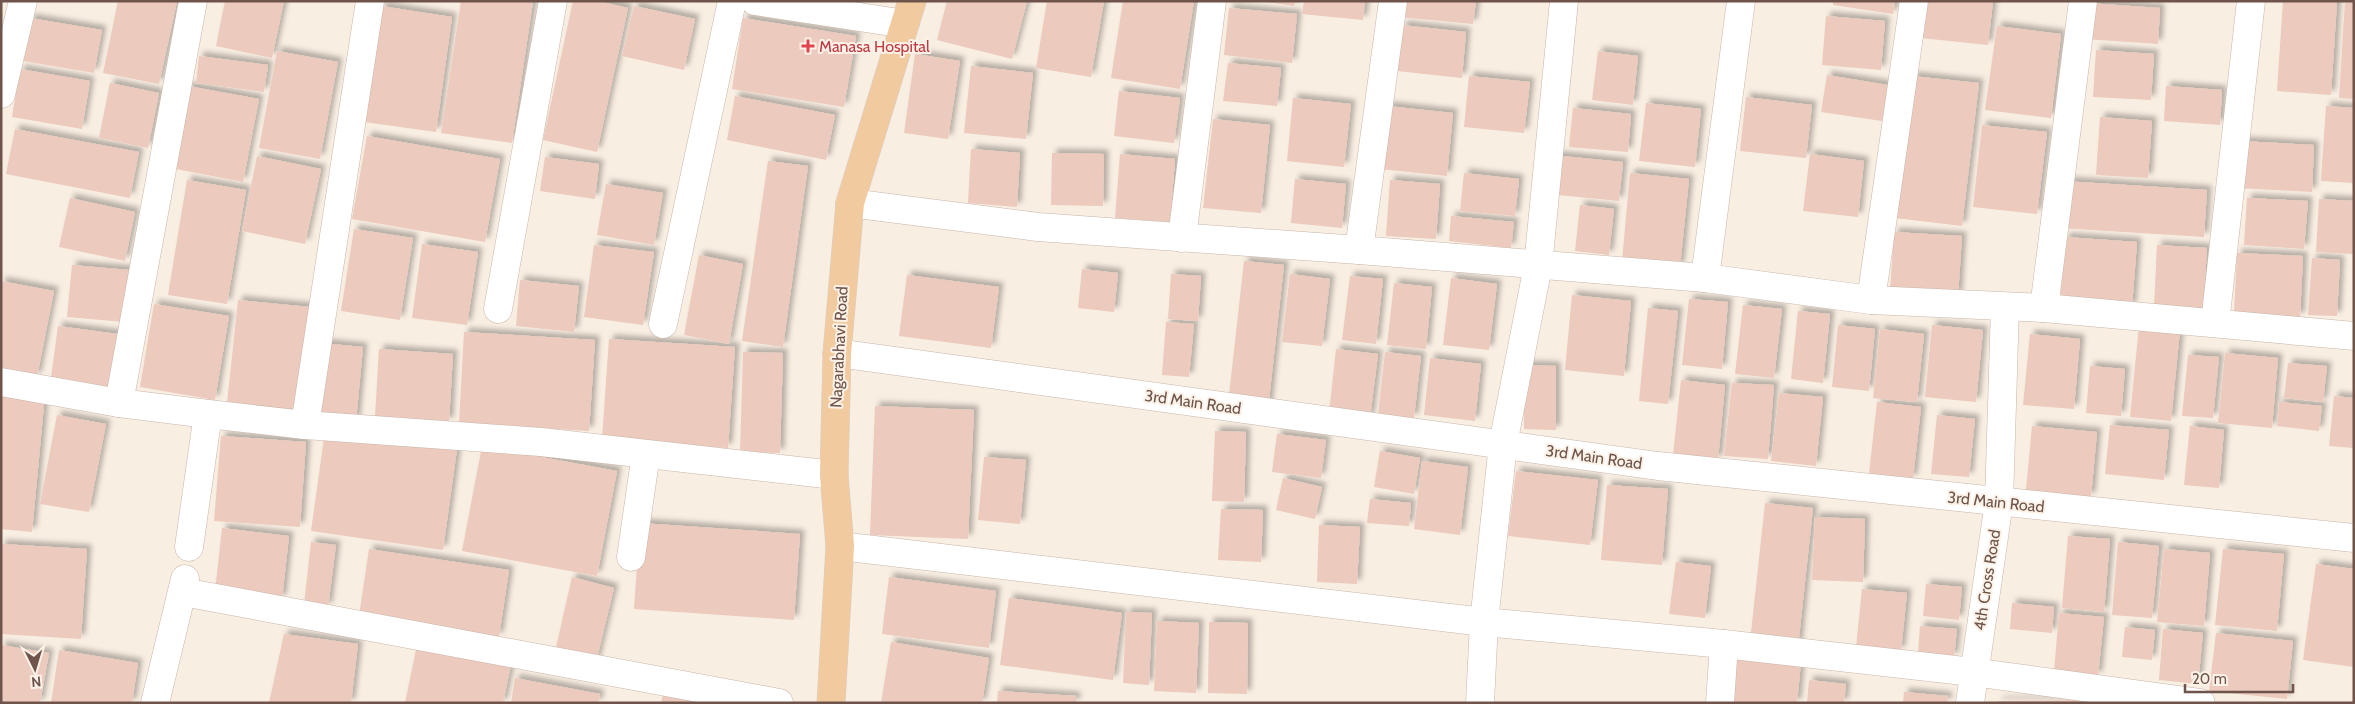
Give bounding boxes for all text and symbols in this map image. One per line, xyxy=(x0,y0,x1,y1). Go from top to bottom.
place label: Manasa Hospital xyxy=(819,37,930,56)
marker: Manasa Hospital xyxy=(801,39,815,53)
street label: Nagarabhavi Road xyxy=(826,286,852,408)
street label: 3rd Main Road xyxy=(1144,386,1242,418)
street label: 3rd Main Road xyxy=(1545,441,1643,473)
street label: 3rd Main Road xyxy=(1947,487,2045,517)
street label: 4th Cross Road xyxy=(1970,528,2004,632)
north arrow xyxy=(10,644,60,694)
scale bar xyxy=(2185,662,2292,694)
text: 20 m xyxy=(2192,670,2227,688)
text: N xyxy=(30,673,42,691)

